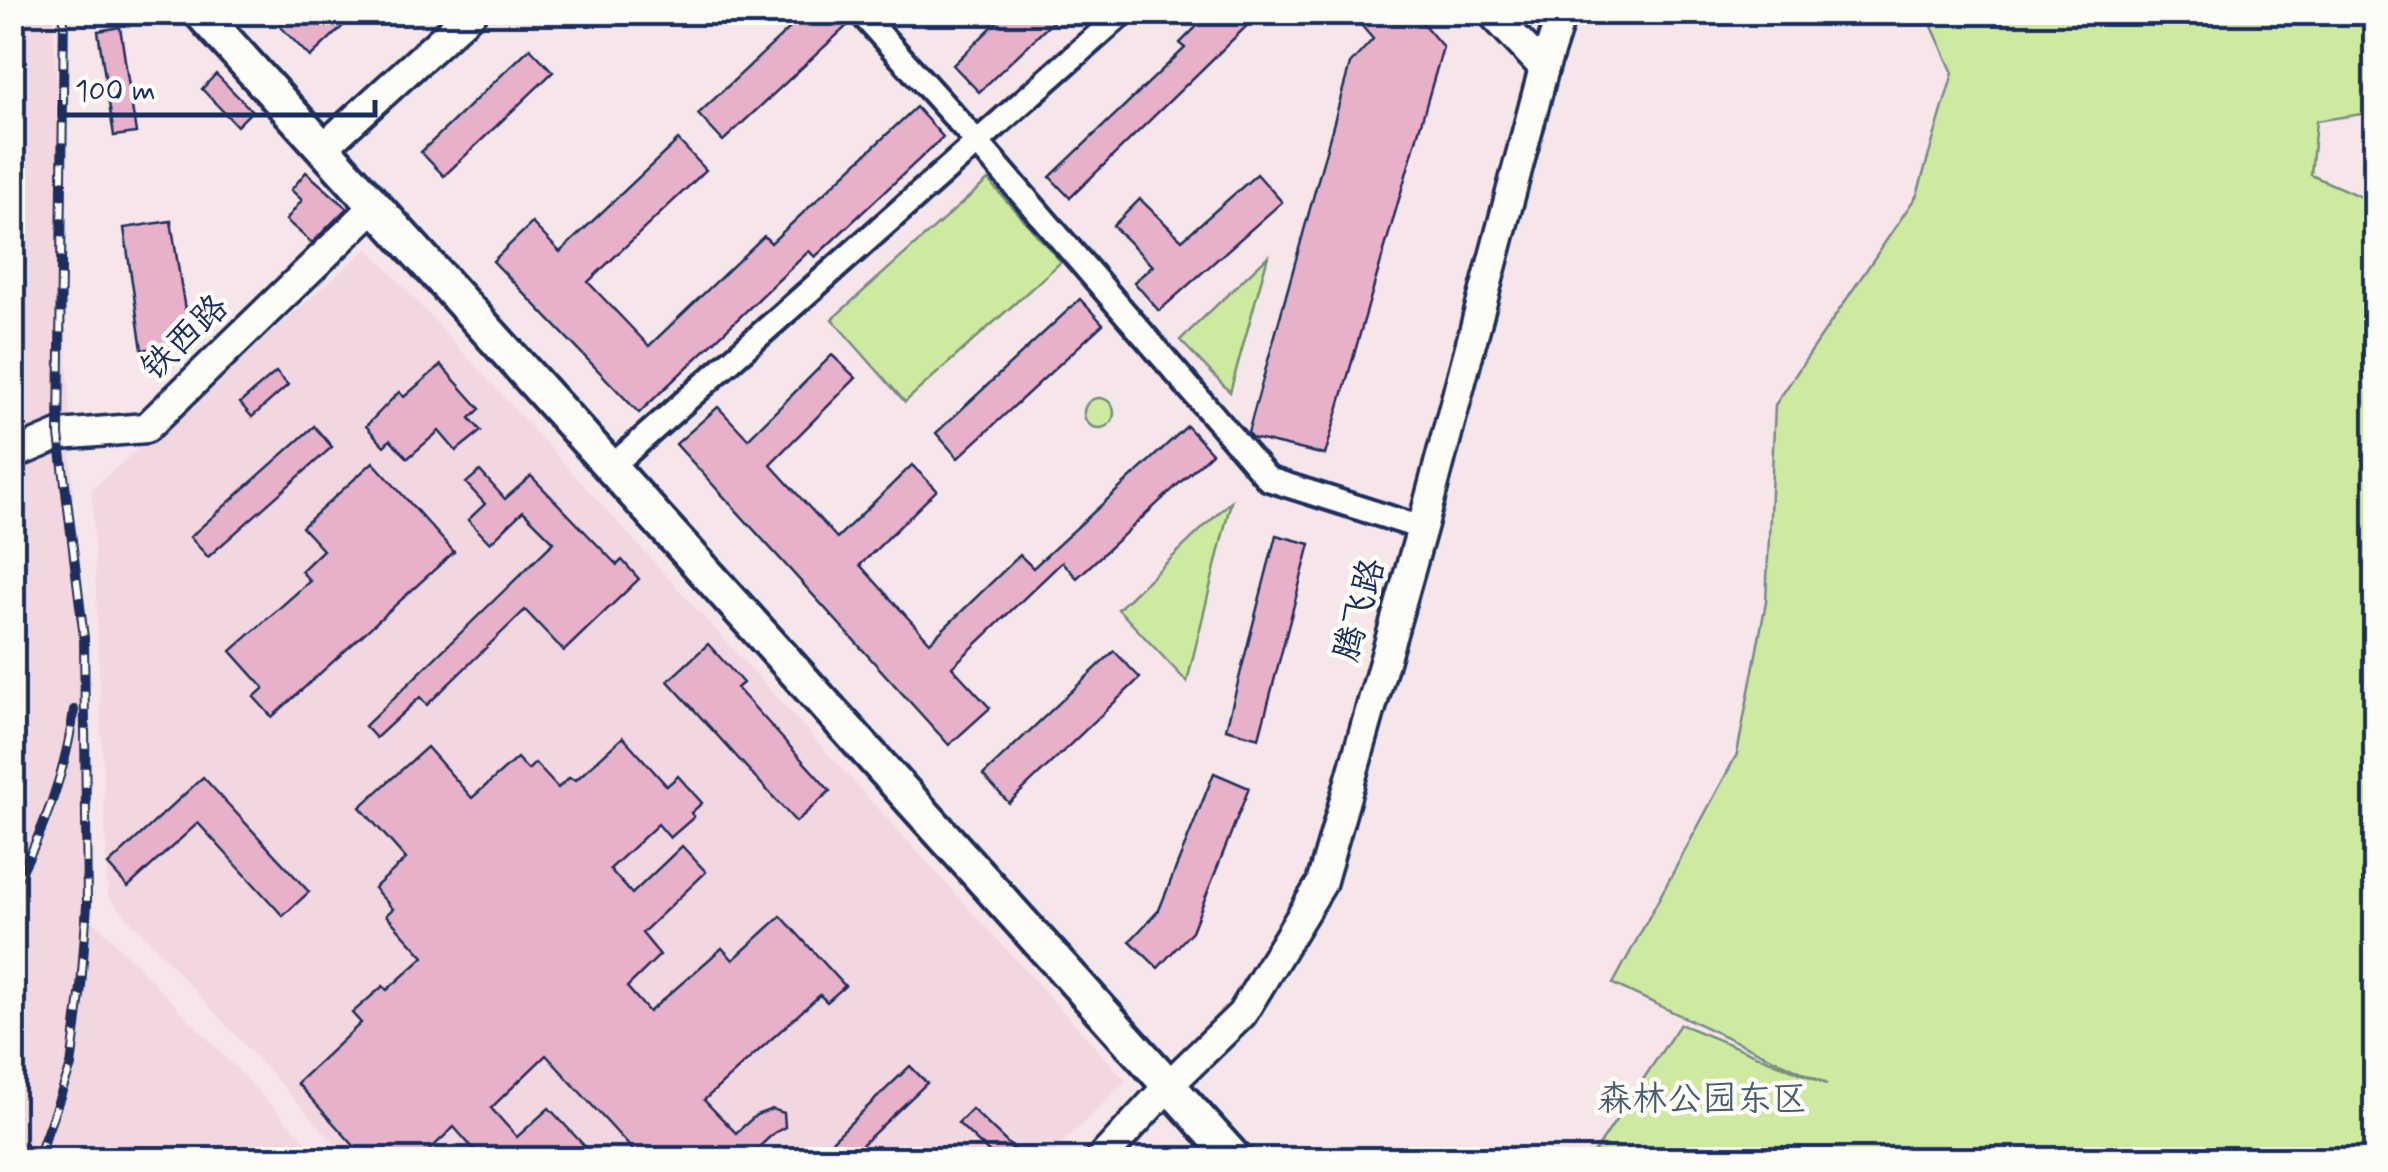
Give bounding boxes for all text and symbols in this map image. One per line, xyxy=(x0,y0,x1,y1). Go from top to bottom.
scale bar xyxy=(60,55,375,117)
text: 100 m xyxy=(75,72,156,111)
street label: 铁西路 xyxy=(131,285,239,391)
street label: 腾飞路 xyxy=(1323,553,1397,667)
park label: 森林公园东区 xyxy=(1597,1077,1807,1123)

